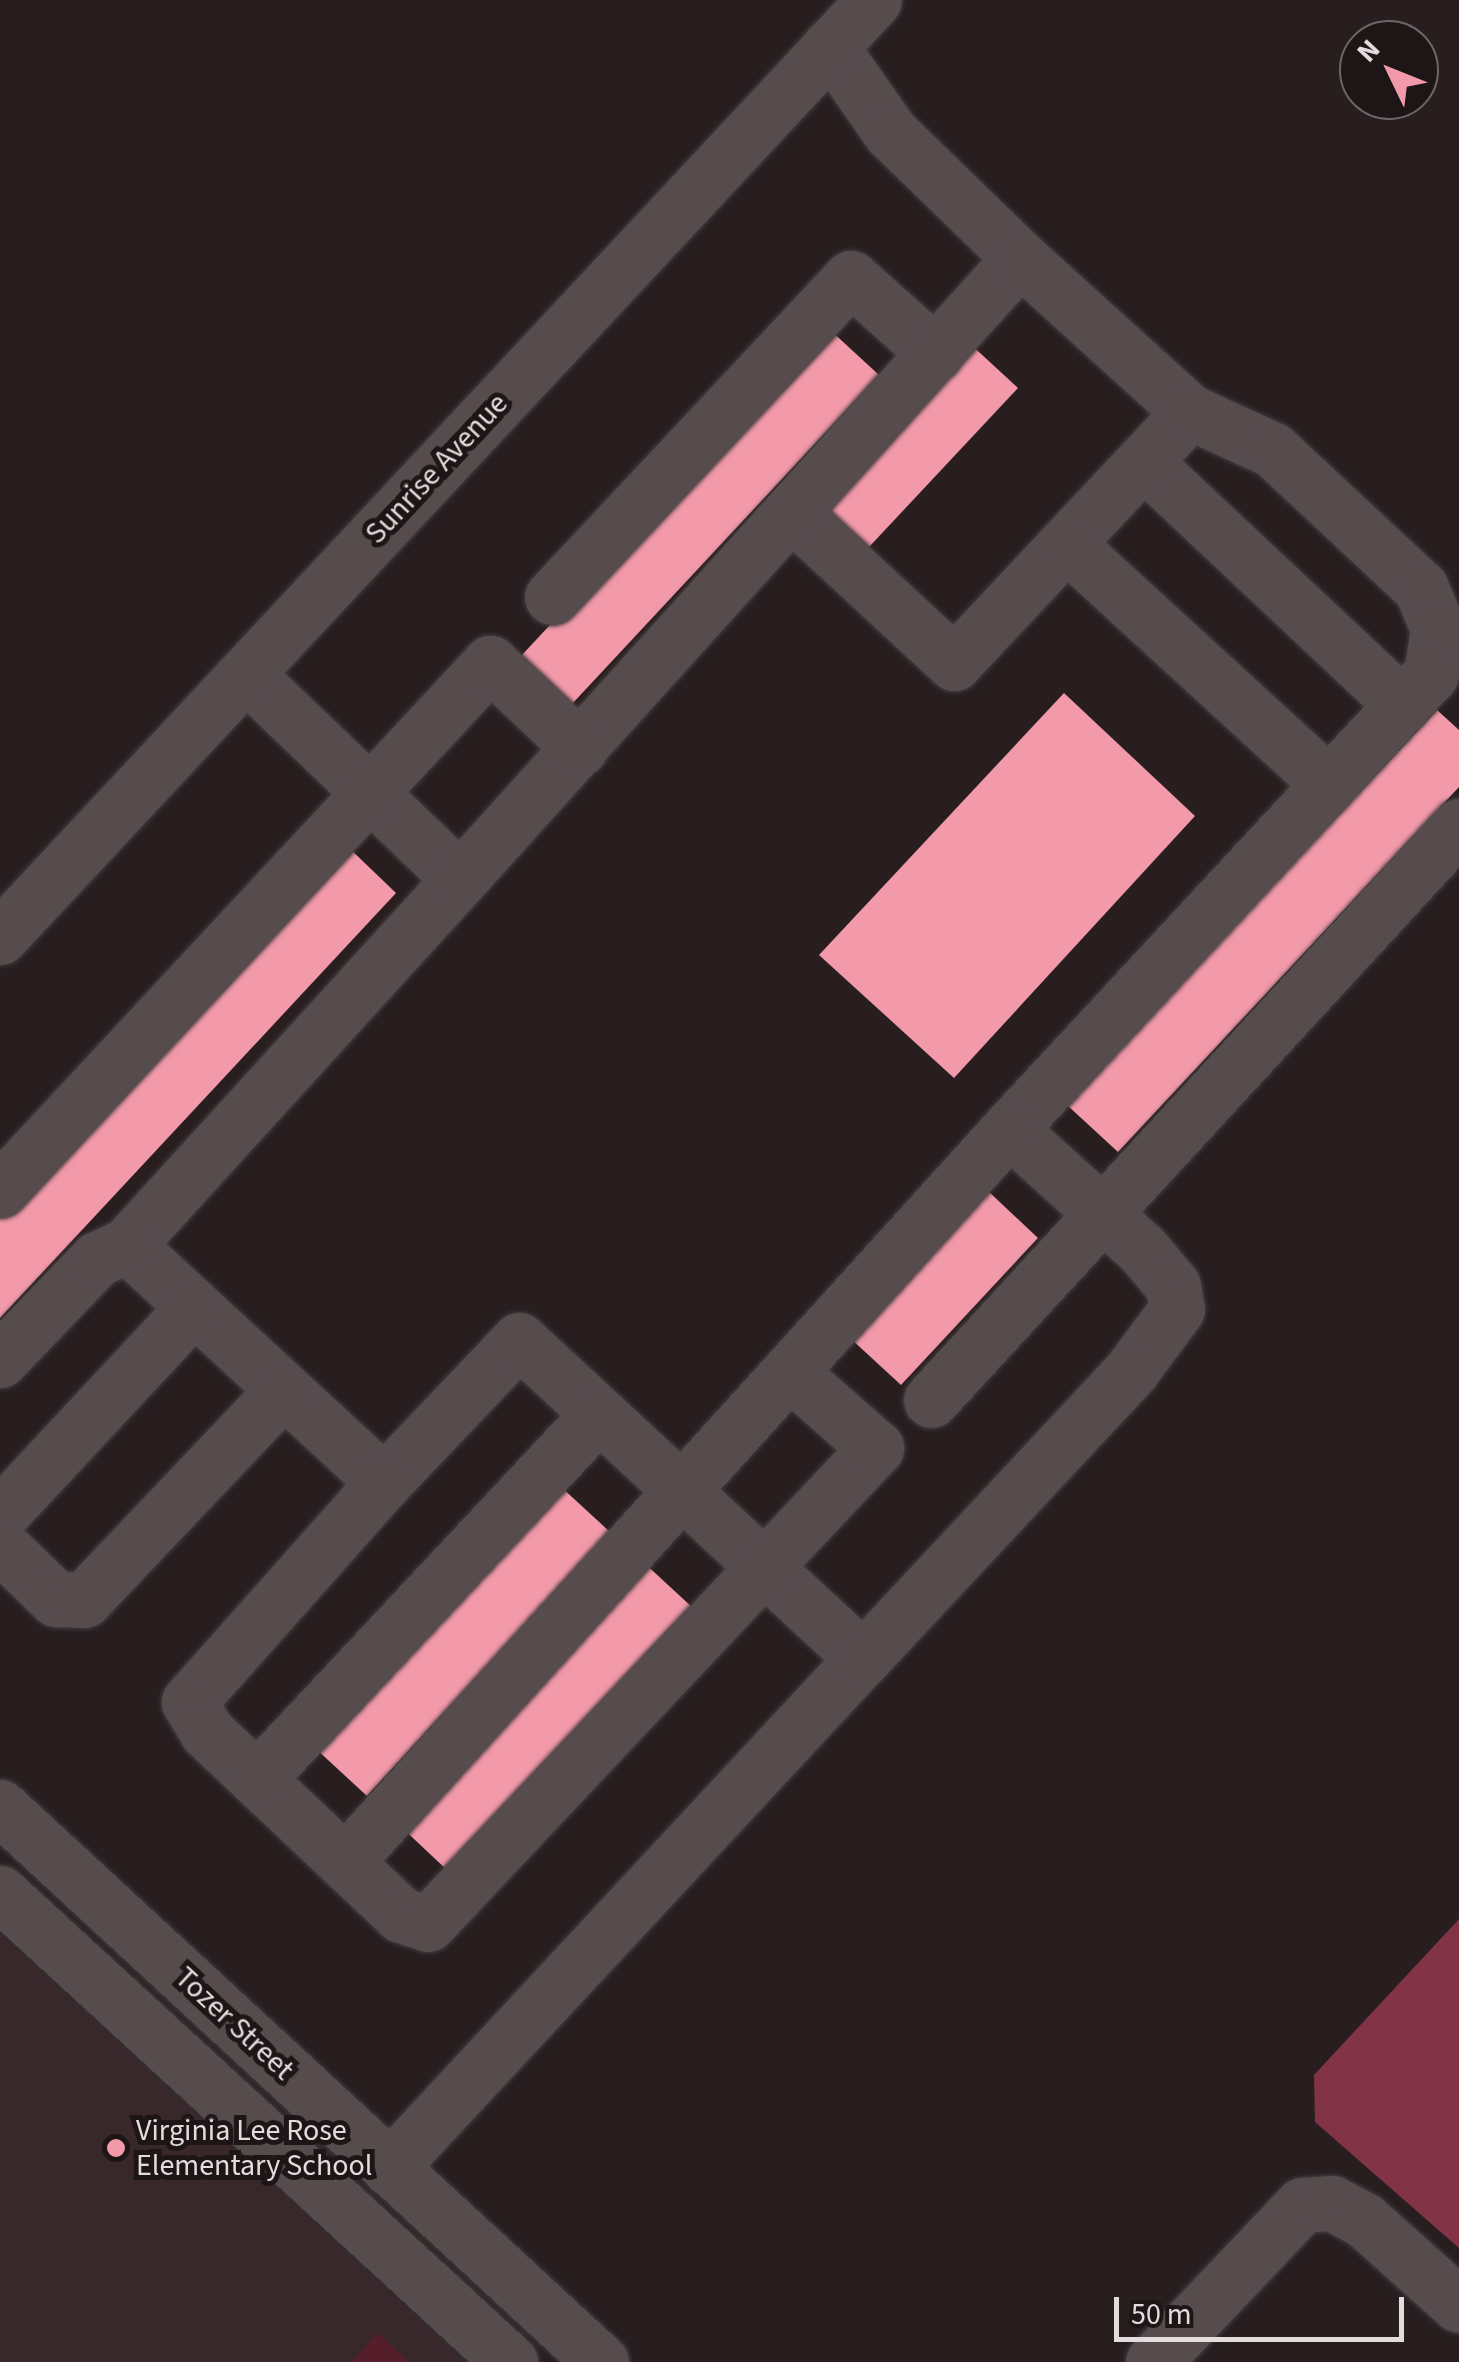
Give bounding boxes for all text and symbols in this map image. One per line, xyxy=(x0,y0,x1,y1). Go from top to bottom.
north arrow xyxy=(1339,20,1439,120)
text: N xyxy=(1348,30,1390,71)
street label: Sunrise Avenue xyxy=(358,386,516,552)
street label: Tozer Street xyxy=(167,1960,301,2088)
place label: Virginia Lee Rose Elementary School xyxy=(136,2113,372,2184)
marker: Virginia Lee Rose Elementary School xyxy=(105,2137,127,2159)
scale bar xyxy=(1119,2277,1409,2339)
text: 50 m xyxy=(1131,2293,1192,2336)

